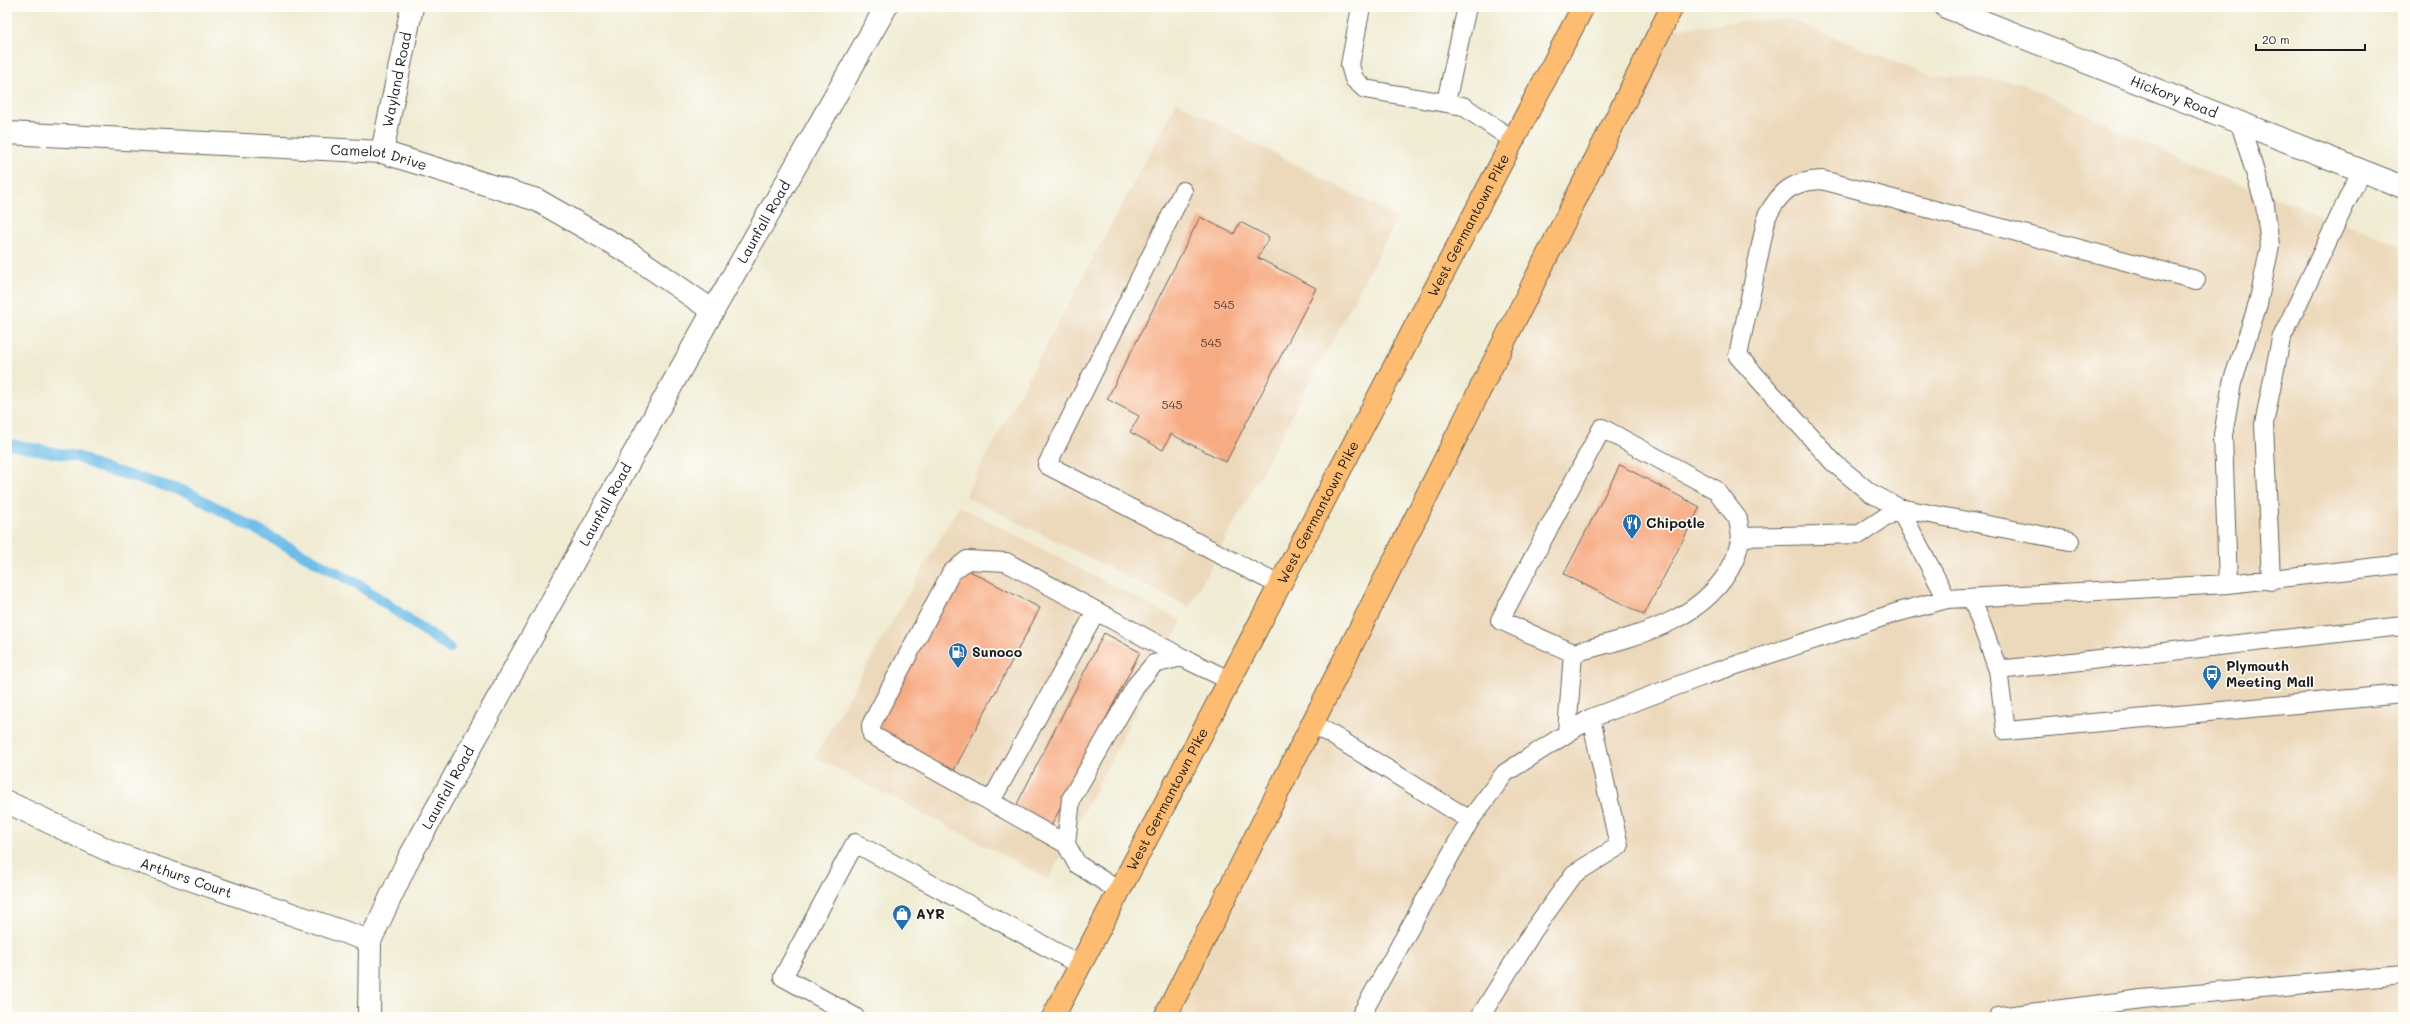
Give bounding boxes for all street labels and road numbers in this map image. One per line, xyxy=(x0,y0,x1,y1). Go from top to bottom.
street label: Wayland Road xyxy=(377,30,416,129)
street label: Hickory Road xyxy=(2128,71,2221,122)
street label: Camelot Drive xyxy=(330,139,429,174)
street label: West Germantown Pike xyxy=(1423,150,1513,300)
street label: Launfall Road xyxy=(732,177,794,266)
street label: West Germantown Pike xyxy=(1272,437,1363,587)
street label: Launfall Road xyxy=(574,459,636,549)
street label: West Germantown Pike xyxy=(1122,724,1212,874)
street label: Launfall Road xyxy=(417,743,478,832)
street label: Arthurs Court xyxy=(138,853,235,902)

